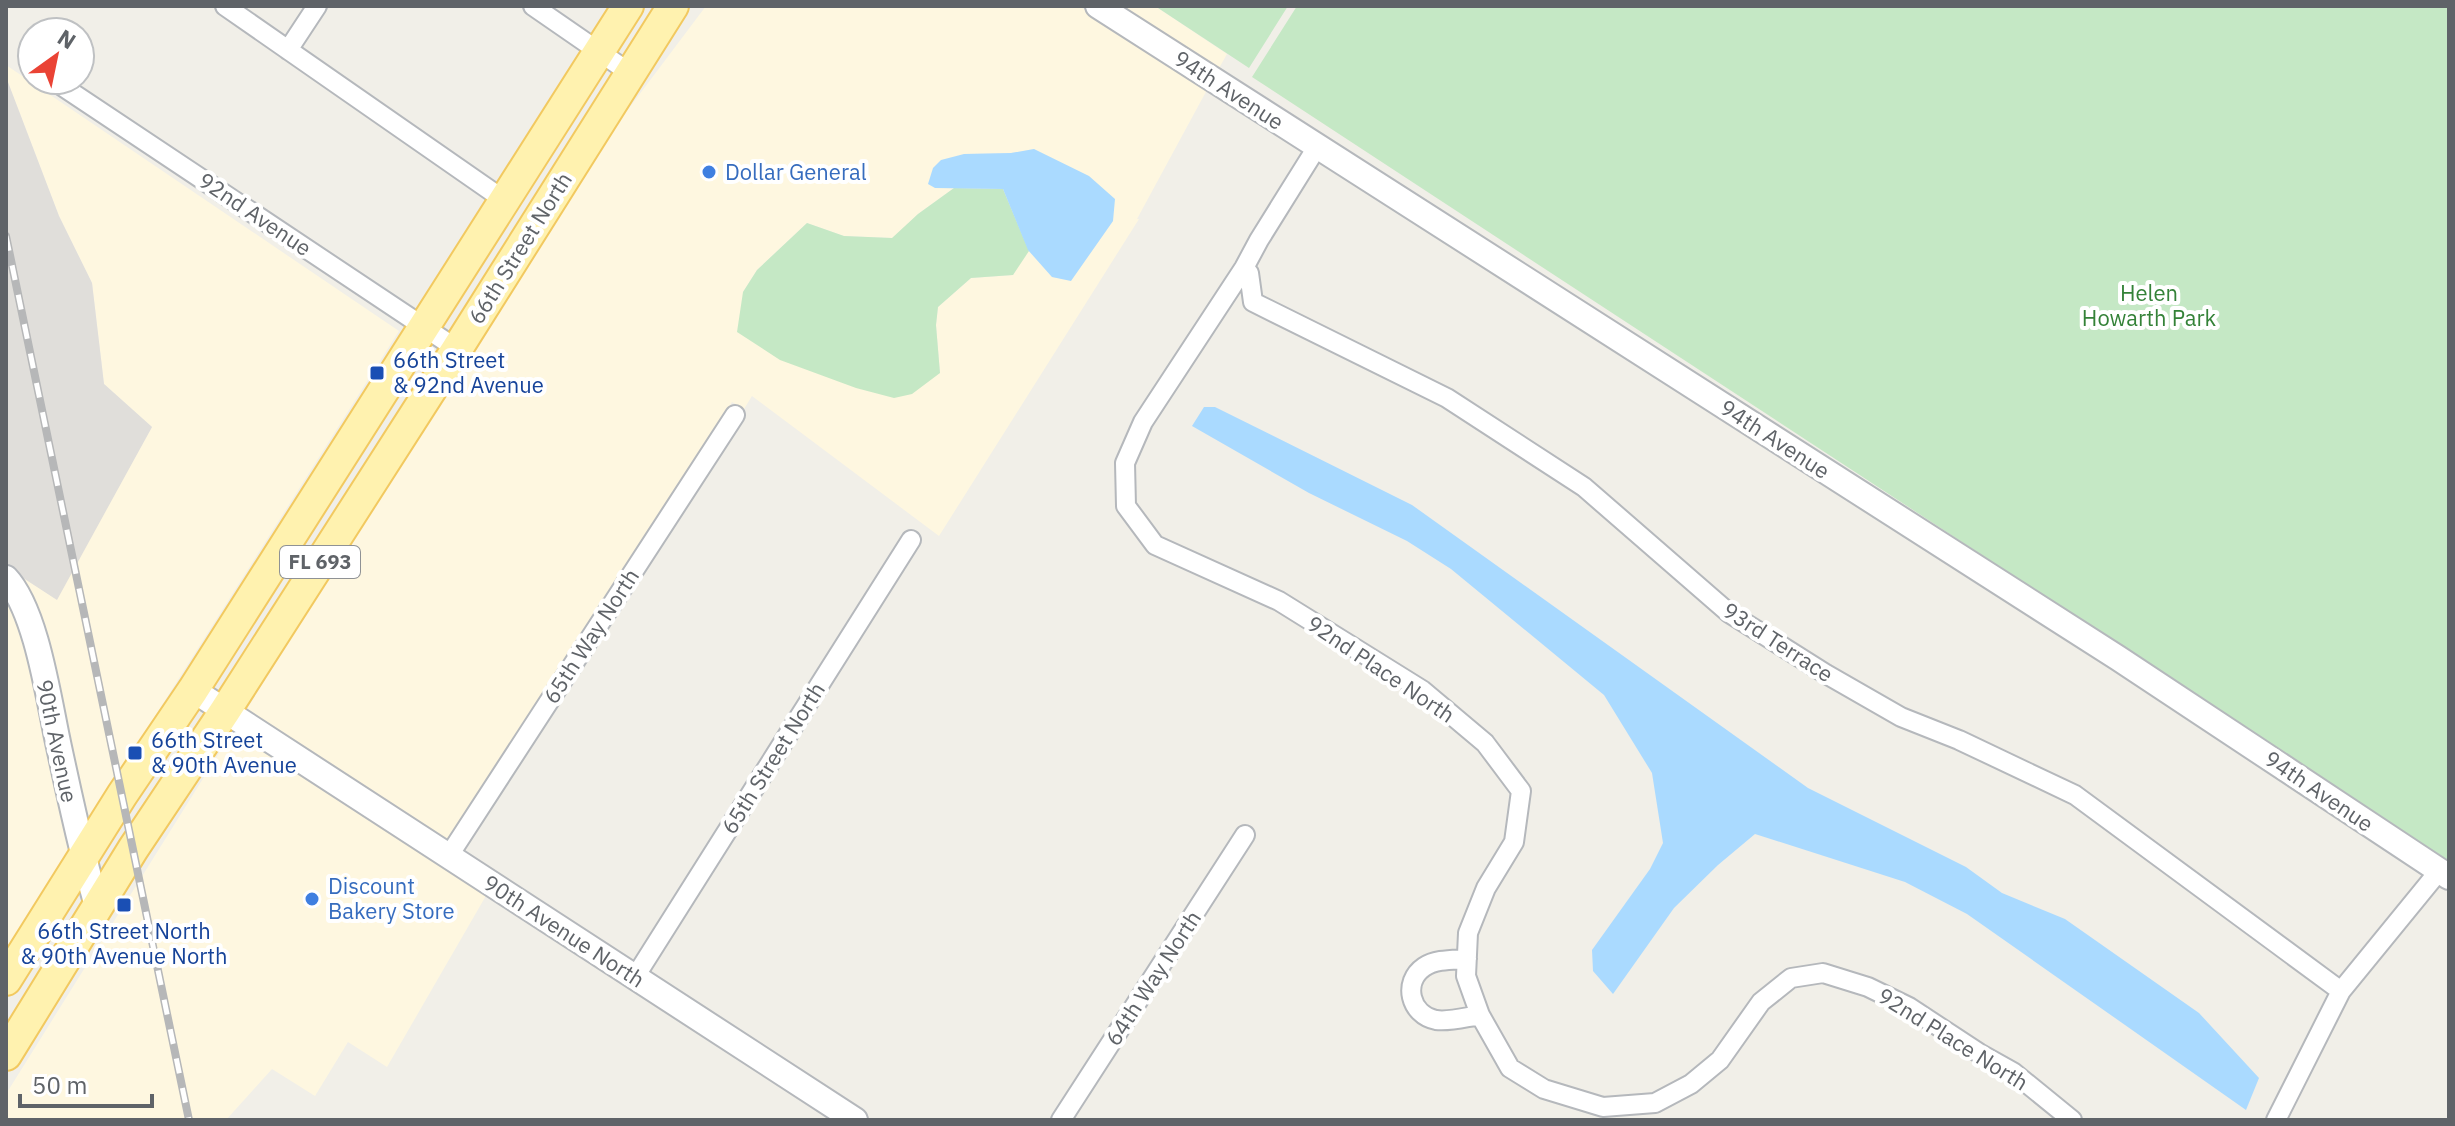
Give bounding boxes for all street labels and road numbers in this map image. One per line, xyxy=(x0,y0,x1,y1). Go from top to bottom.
street label: 94th Avenue xyxy=(1169,43,1290,136)
street label: 92nd Avenue xyxy=(193,165,317,262)
street label: 66th Street North xyxy=(461,166,578,329)
street label: 94th Avenue xyxy=(1715,392,1836,485)
road number: FL 693 xyxy=(280,546,360,578)
street label: 65th Way North xyxy=(536,563,645,709)
street label: 93rd Terrace xyxy=(1717,595,1839,688)
street label: 92nd Place North xyxy=(1302,608,1461,729)
street label: 65th Street North xyxy=(714,676,831,839)
street label: 90th Avenue xyxy=(30,677,85,805)
street label: 94th Avenue xyxy=(2259,744,2379,838)
street label: 90th Avenue North xyxy=(478,868,650,994)
street label: 64th Way North xyxy=(1098,905,1207,1051)
street label: 92nd Place North xyxy=(1872,981,2034,1097)

